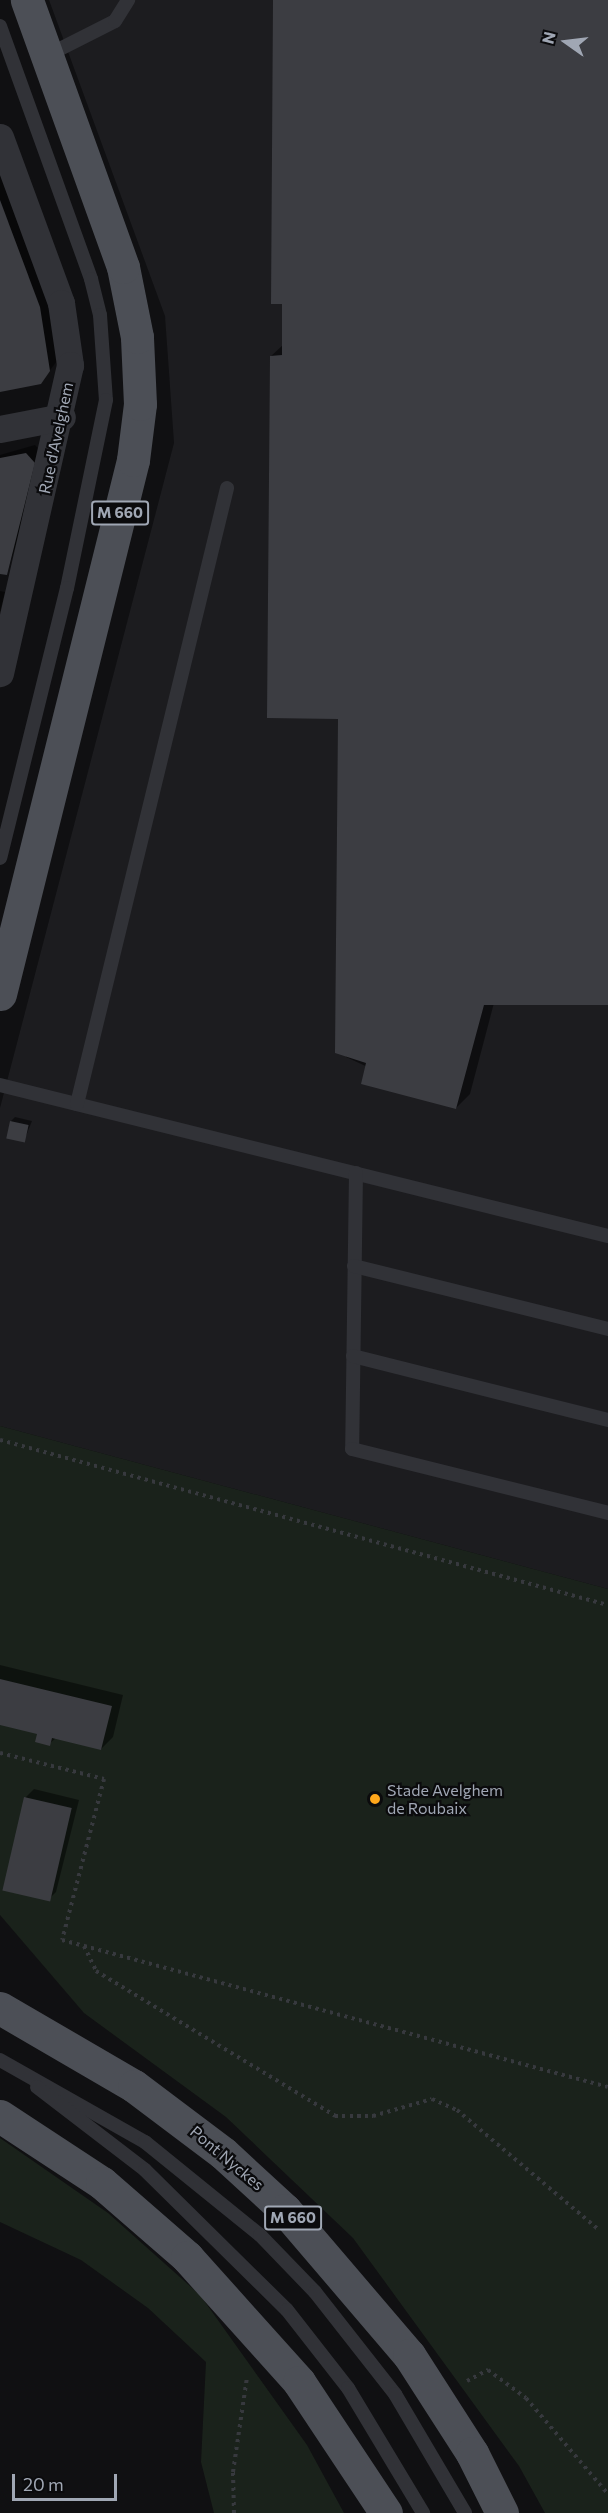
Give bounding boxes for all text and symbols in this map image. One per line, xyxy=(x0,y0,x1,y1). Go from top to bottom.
north arrow xyxy=(536,12,596,72)
text: N xyxy=(537,29,559,46)
street label: Rue d'Avelghem xyxy=(35,380,77,496)
road number: M 660 xyxy=(90,501,150,525)
place label: Stade Avelghem de Roubaix xyxy=(387,1780,503,1818)
marker: Stade Avelghem de Roubaix xyxy=(368,1792,382,1806)
street label: Pont Nyckes xyxy=(186,2122,268,2194)
road number: M 660 xyxy=(263,2206,323,2230)
scale bar xyxy=(15,2462,120,2500)
text: 20 m xyxy=(23,2473,64,2495)

